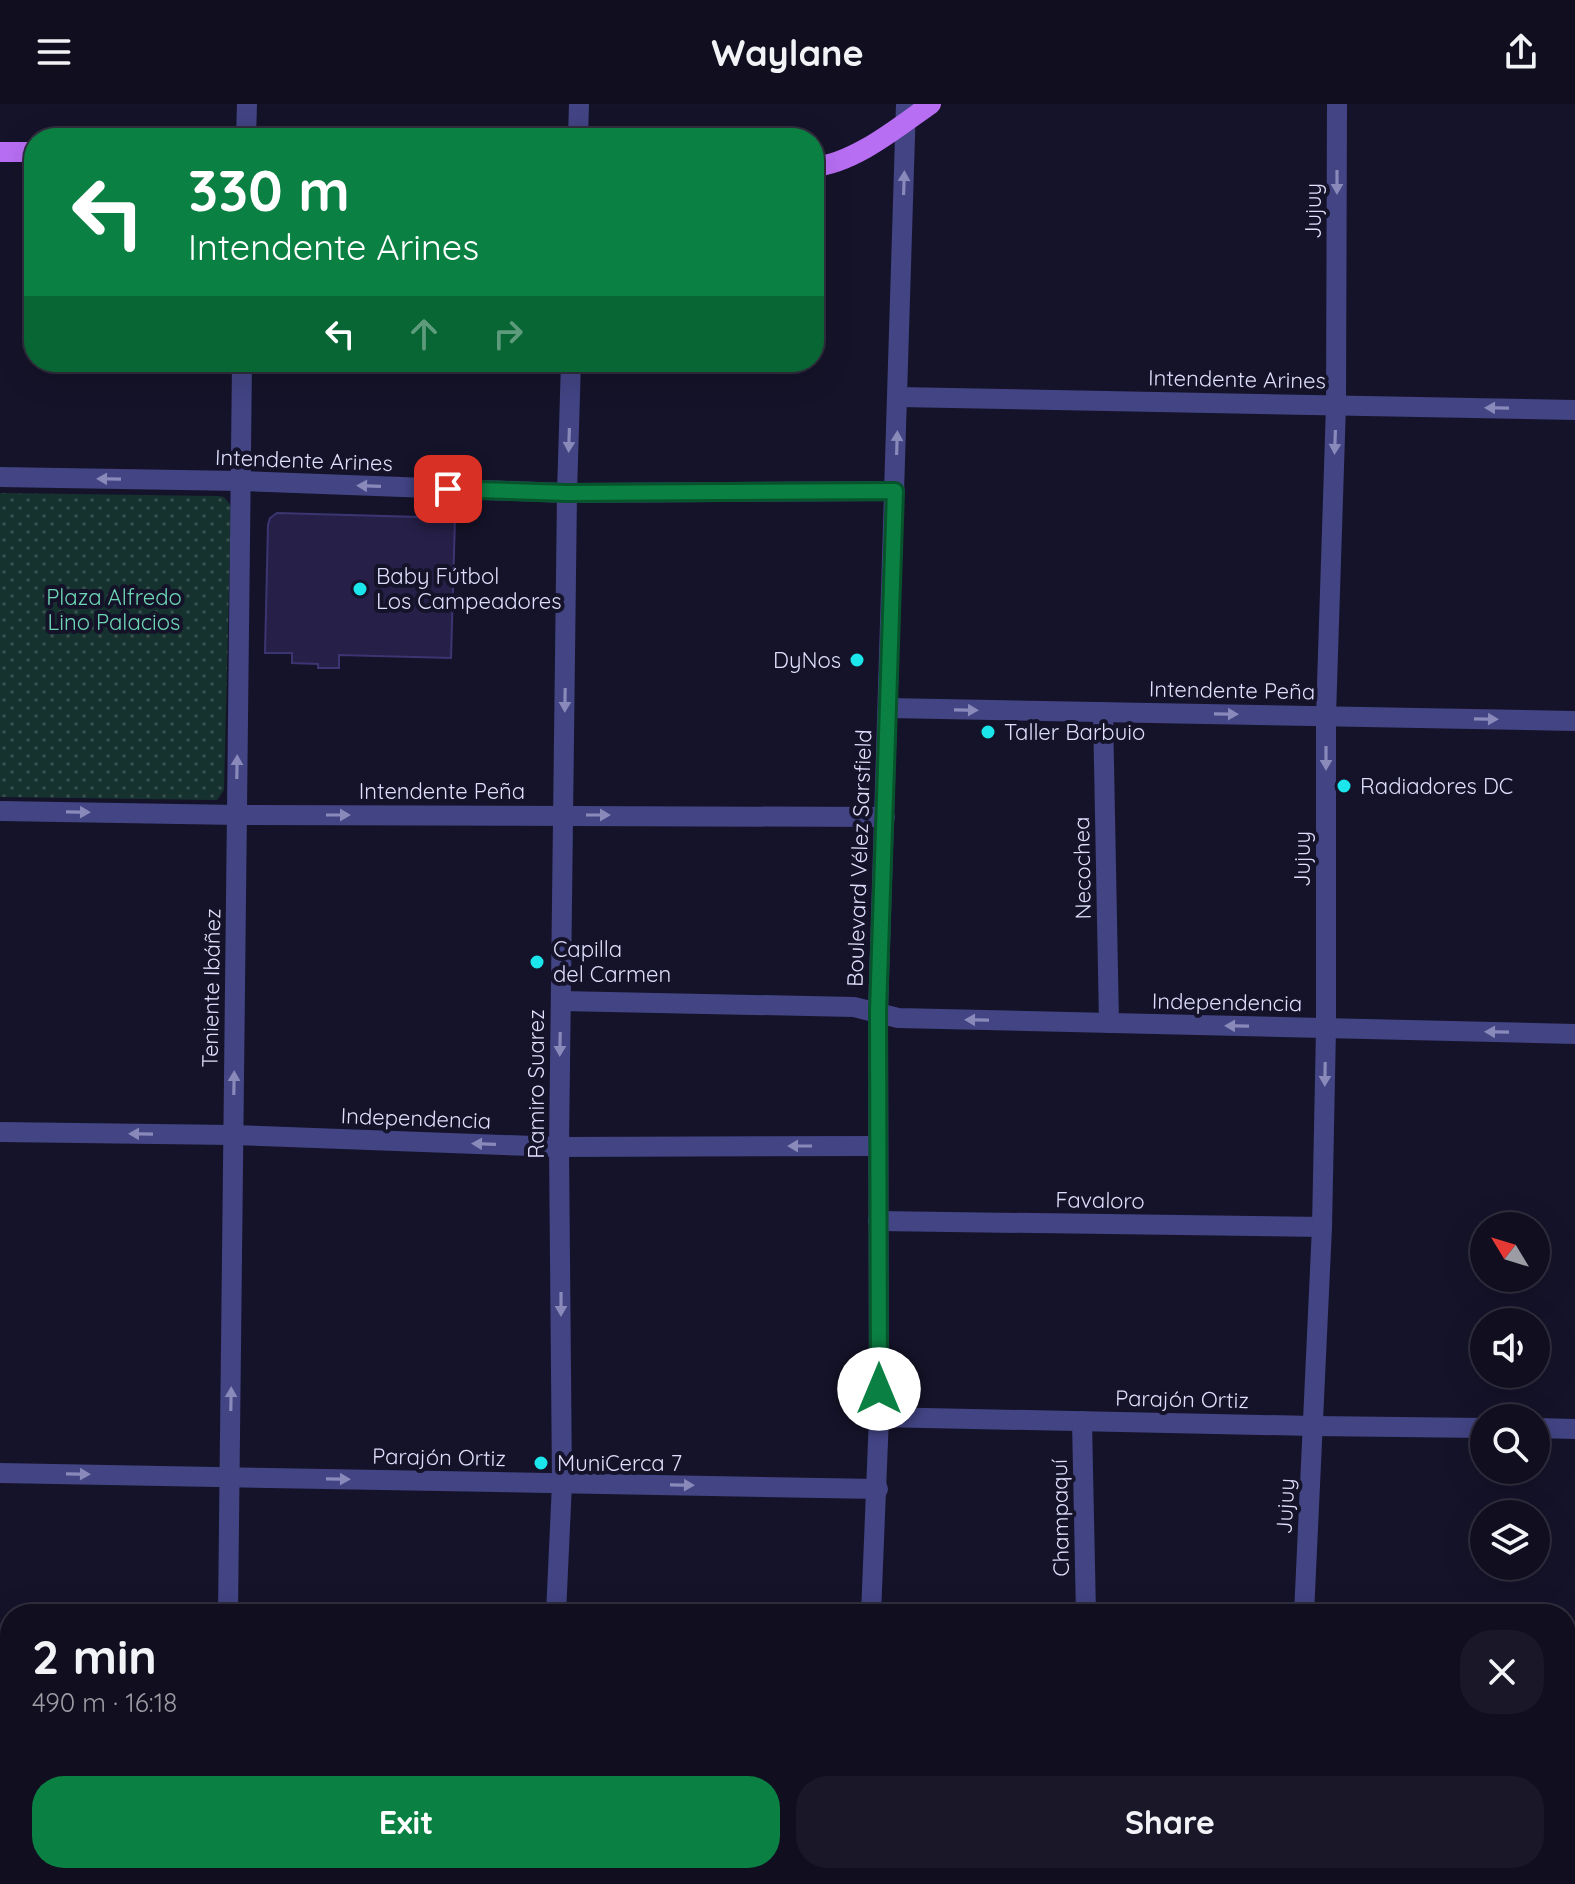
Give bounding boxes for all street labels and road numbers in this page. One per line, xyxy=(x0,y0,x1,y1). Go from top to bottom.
street label: Jujuy xyxy=(1299,183,1327,239)
street label: Intendente Arines xyxy=(1148,363,1326,395)
street label: Intendente Arines xyxy=(215,443,393,477)
street label: Intendente Peña xyxy=(1149,675,1315,705)
street label: Boulevard Vélez Sarsfield xyxy=(841,729,877,987)
street label: Intendente Peña xyxy=(359,777,525,805)
street label: Necochea xyxy=(1067,816,1097,920)
street label: Jujuy xyxy=(1288,831,1316,887)
street label: Teniente Ibáñez xyxy=(196,908,226,1068)
street label: Independencia xyxy=(1152,987,1302,1017)
street label: Ramiro Suarez xyxy=(522,1009,550,1159)
street label: Independencia xyxy=(340,1101,492,1135)
street label: Favaloro xyxy=(1055,1185,1145,1215)
street label: Parajón Ortiz xyxy=(1115,1384,1249,1414)
street label: Parajón Ortiz xyxy=(372,1442,506,1472)
street label: Champaquí xyxy=(1045,1459,1075,1577)
street label: Jujuy xyxy=(1270,1477,1300,1535)

